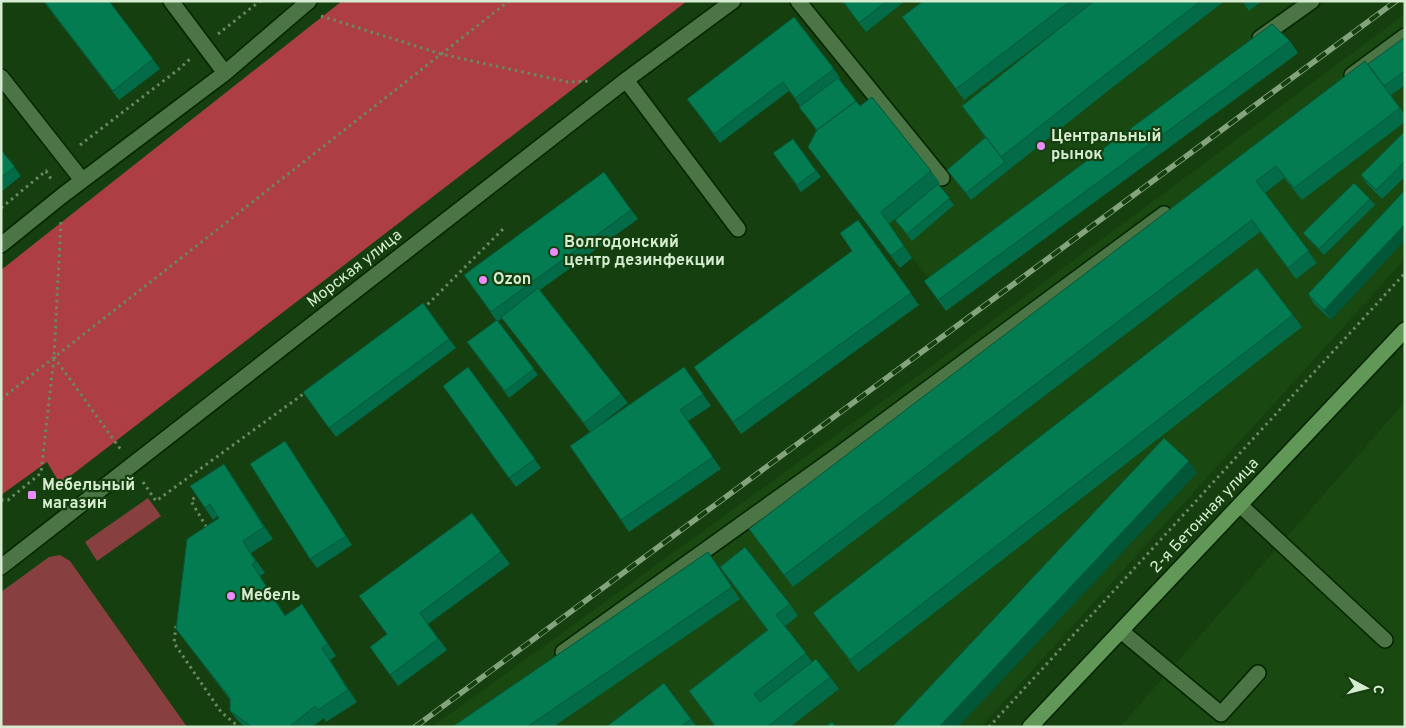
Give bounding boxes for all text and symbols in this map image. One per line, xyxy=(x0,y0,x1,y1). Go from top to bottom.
place label: Центральный рынок xyxy=(1051,127,1161,165)
marker: Центральный рынок xyxy=(1035,140,1047,152)
street label: Морская улица xyxy=(303,226,407,312)
place label: Волгодонский центр дезинфекции xyxy=(564,233,725,271)
marker: Волгодонский центр дезинфекции xyxy=(548,246,560,258)
place label: Ozon xyxy=(493,270,531,290)
marker: Ozon xyxy=(477,274,489,286)
street label: 2-я Бетонная улица xyxy=(1146,454,1264,578)
place label: Мебельный магазин xyxy=(42,476,135,514)
marker: Мебельный магазин xyxy=(26,489,38,501)
place label: Мебель xyxy=(241,586,300,606)
marker: Мебель xyxy=(225,590,237,602)
north arrow xyxy=(1341,663,1391,713)
text: С xyxy=(1368,684,1386,695)

